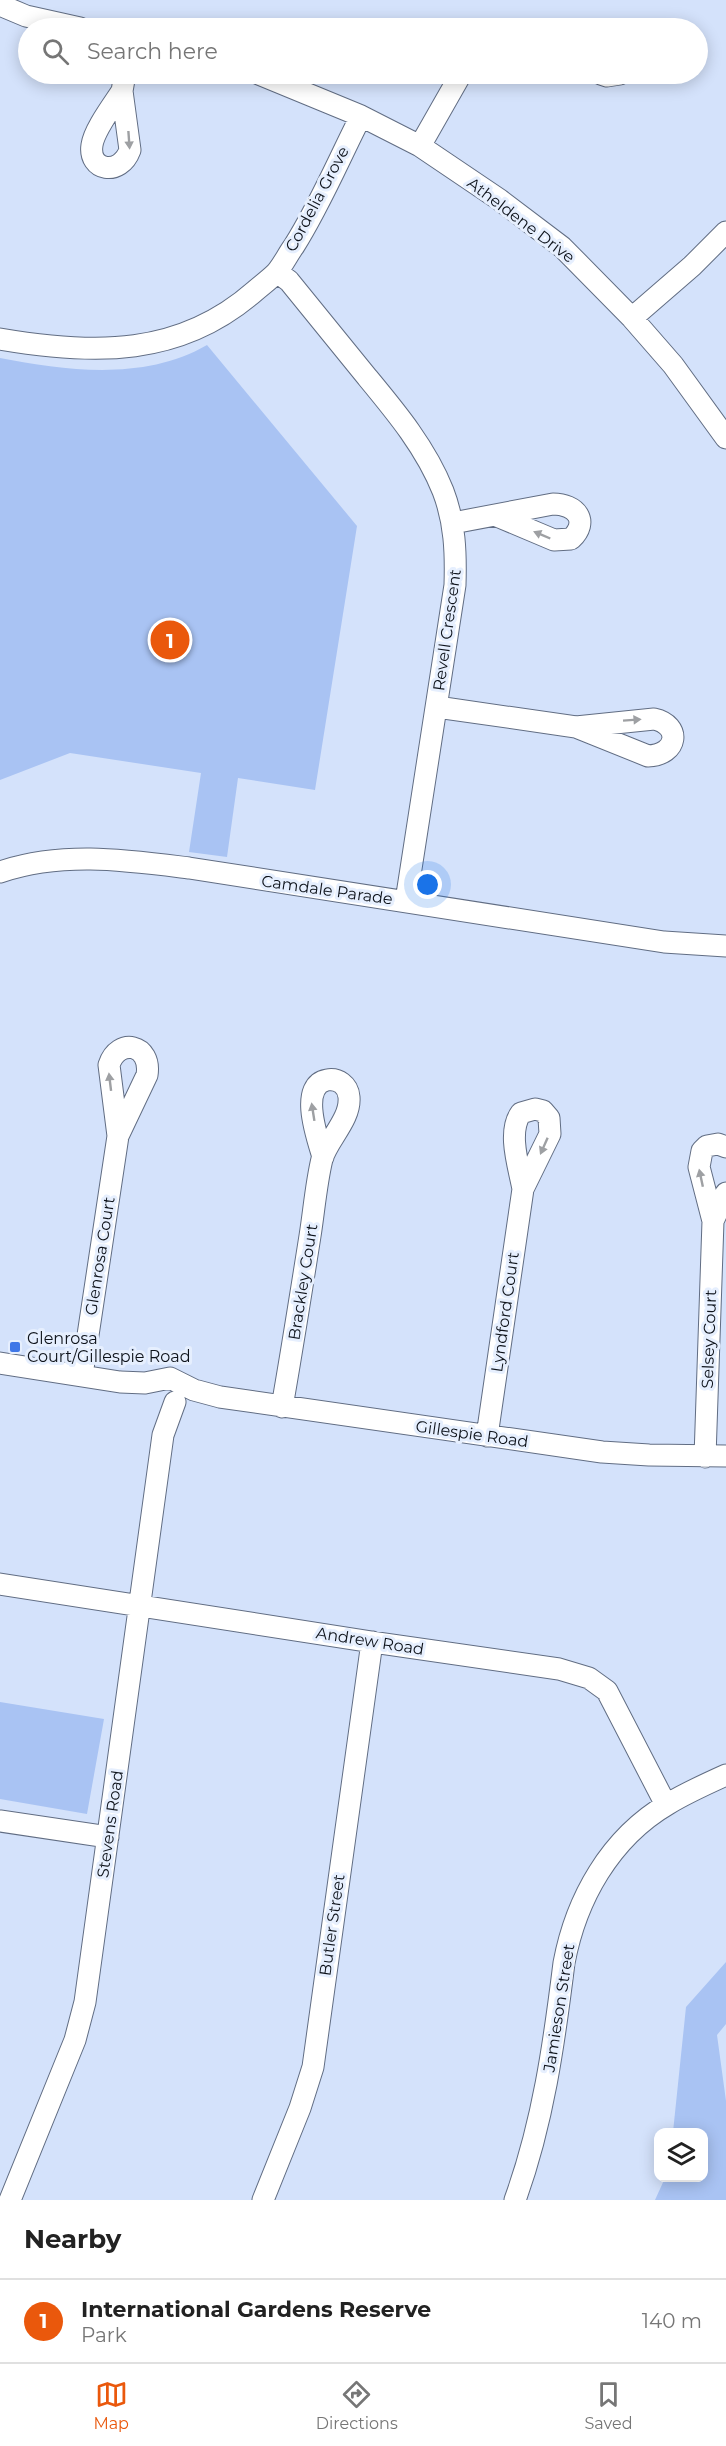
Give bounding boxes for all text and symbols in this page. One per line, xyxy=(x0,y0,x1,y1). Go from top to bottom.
search box xyxy=(18,18,708,84)
icon: search xyxy=(39,35,72,68)
text: Search here xyxy=(87,38,218,65)
one-way arrow xyxy=(125,131,134,150)
street label: Cordelia Grove xyxy=(281,143,353,255)
street label: Atheldene Drive xyxy=(463,173,579,267)
one-way arrow xyxy=(533,530,551,539)
street label: Revell Crescent xyxy=(429,567,465,692)
pin: 1 xyxy=(150,618,190,662)
one-way arrow xyxy=(622,715,641,725)
your location xyxy=(413,870,442,899)
street label: Camdale Parade xyxy=(260,871,394,909)
one-way arrow xyxy=(106,1072,115,1091)
one-way arrow xyxy=(308,1102,317,1121)
one-way arrow xyxy=(539,1138,549,1156)
one-way arrow xyxy=(696,1168,705,1187)
street label: Glenrosa Court xyxy=(81,1195,119,1317)
street label: Brackley Court xyxy=(284,1222,322,1341)
street label: Lyndford Court xyxy=(487,1250,523,1373)
street label: Selsey Court xyxy=(698,1289,720,1389)
place label: Glenrosa Court/Gillespie Road xyxy=(27,1329,191,1366)
marker: Glenrosa Court/Gillespie Road xyxy=(8,1340,22,1354)
street label: Gillespie Road xyxy=(414,1417,530,1451)
street label: Andrew Road xyxy=(315,1623,425,1659)
street label: Stevens Road xyxy=(93,1769,127,1879)
street label: Butler Street xyxy=(315,1873,349,1977)
street label: Jamieson Street xyxy=(539,1942,579,2074)
map controls xyxy=(654,2128,708,2182)
button: layers xyxy=(654,2128,708,2182)
text: Nearby xyxy=(24,2223,121,2255)
text: International Gardens Reserve xyxy=(81,2296,431,2323)
text: 1 xyxy=(40,2309,47,2333)
text: 140 m xyxy=(642,2309,702,2333)
text: Park xyxy=(81,2323,127,2347)
tab: Map xyxy=(93,2378,129,2433)
tab: Directions xyxy=(316,2378,398,2433)
tab: Saved xyxy=(585,2378,633,2433)

